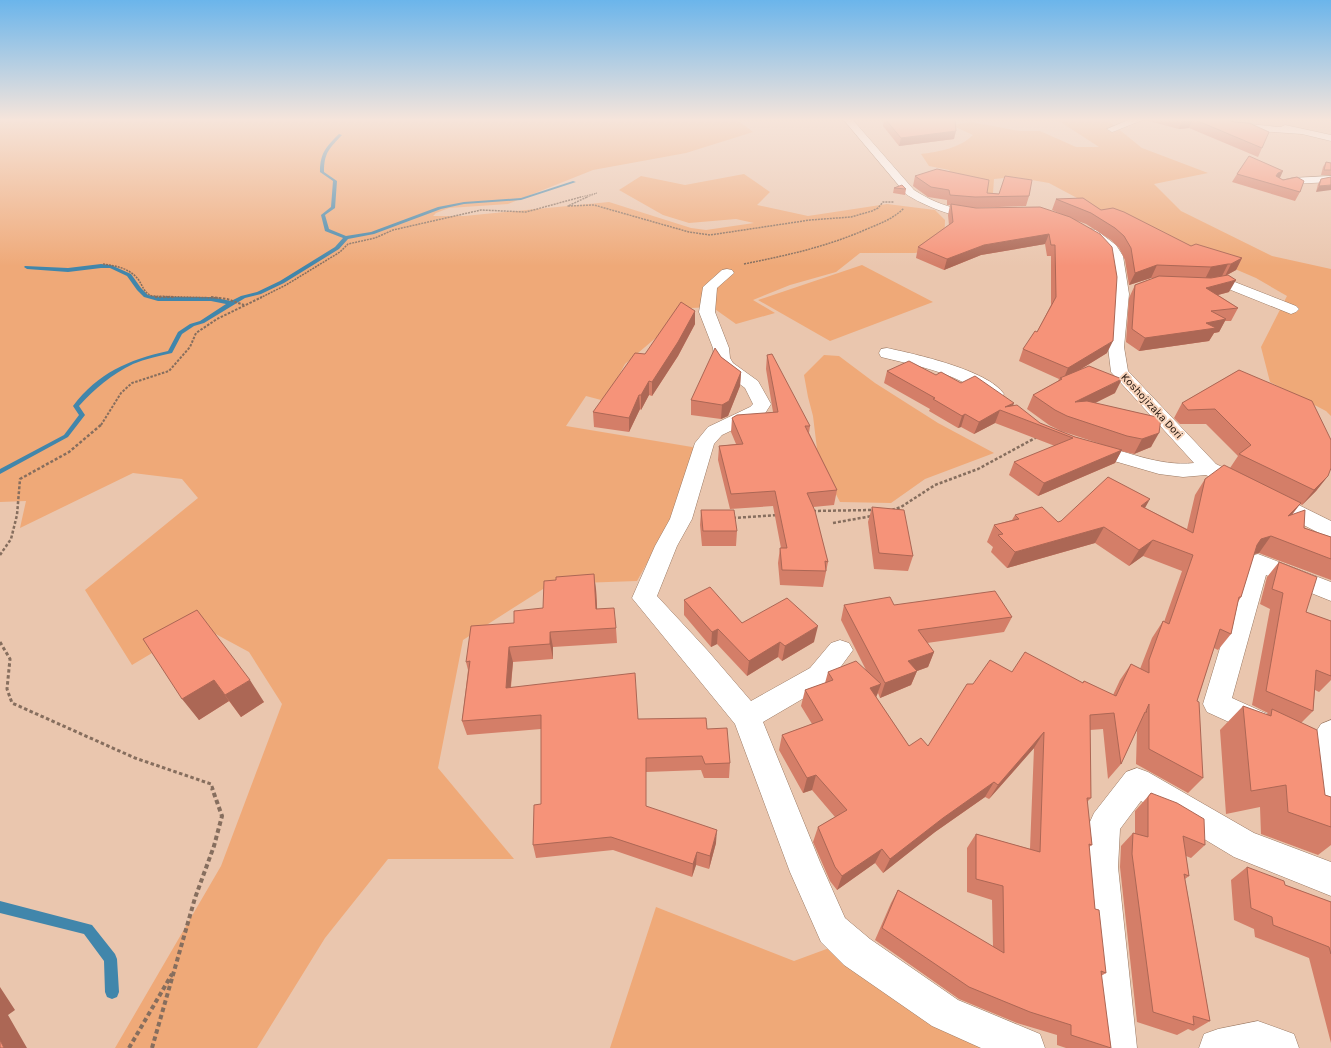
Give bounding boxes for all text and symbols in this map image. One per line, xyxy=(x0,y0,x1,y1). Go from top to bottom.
street label: Koshojizaka Dori xyxy=(1118,371,1186,441)

